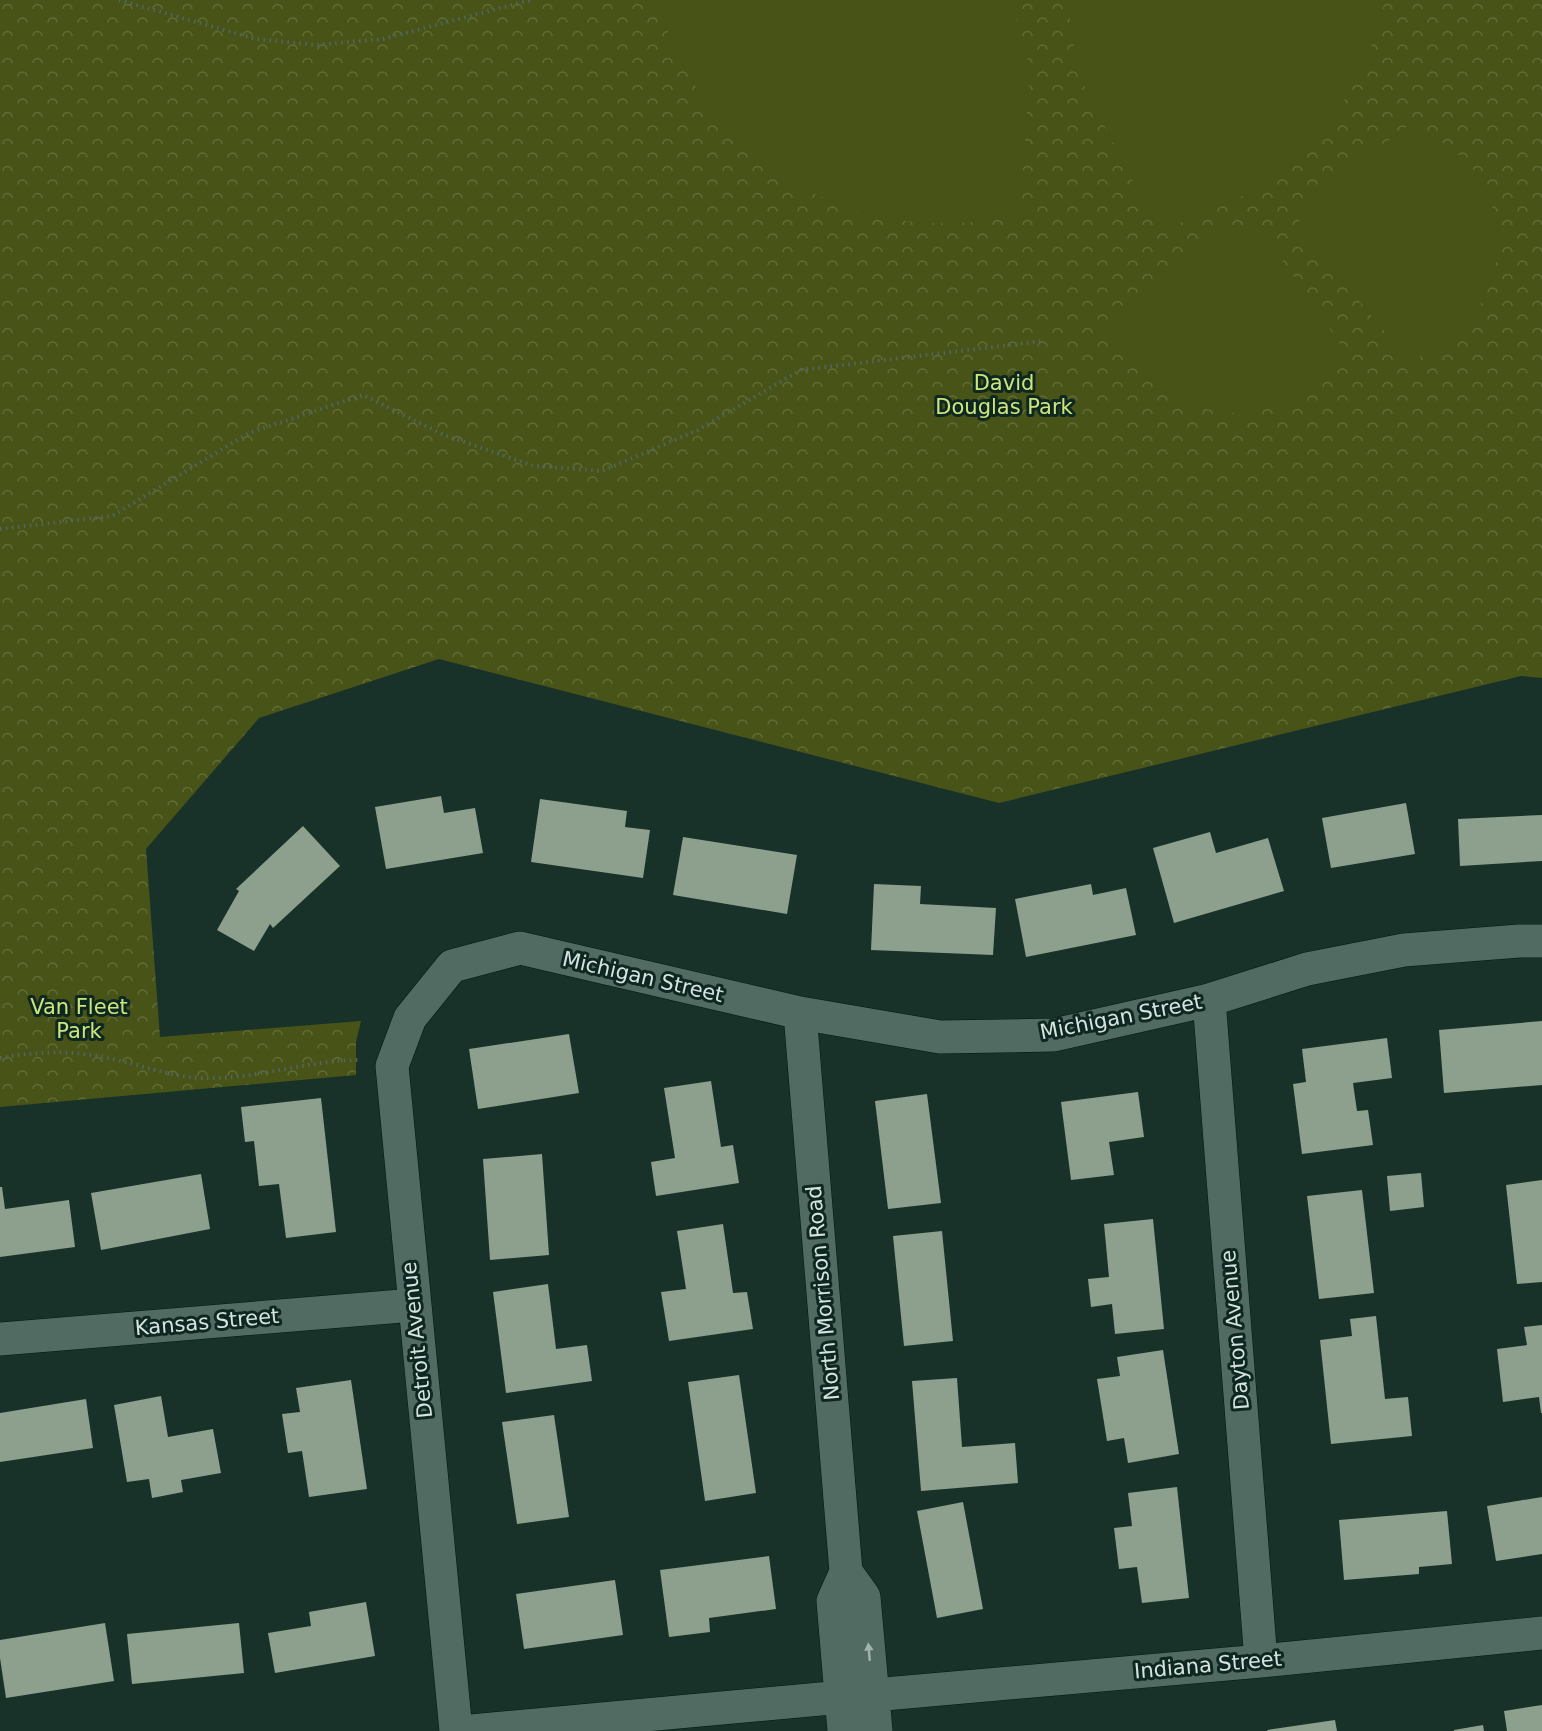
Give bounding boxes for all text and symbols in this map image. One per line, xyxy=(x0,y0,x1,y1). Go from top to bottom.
park label: David Douglas Park xyxy=(935,371,1074,419)
street label: Michigan Street xyxy=(560,947,726,1007)
street label: Michigan Street xyxy=(1038,990,1204,1044)
park label: Van Fleet Park xyxy=(30,995,128,1043)
street label: North Morrison Road xyxy=(802,1185,844,1401)
street label: Dayton Avenue xyxy=(1216,1249,1254,1411)
street label: Detroit Avenue xyxy=(397,1261,437,1419)
street label: Kansas Street xyxy=(134,1304,280,1340)
one-way arrow xyxy=(864,1642,874,1661)
street label: Indiana Street xyxy=(1133,1647,1283,1683)

